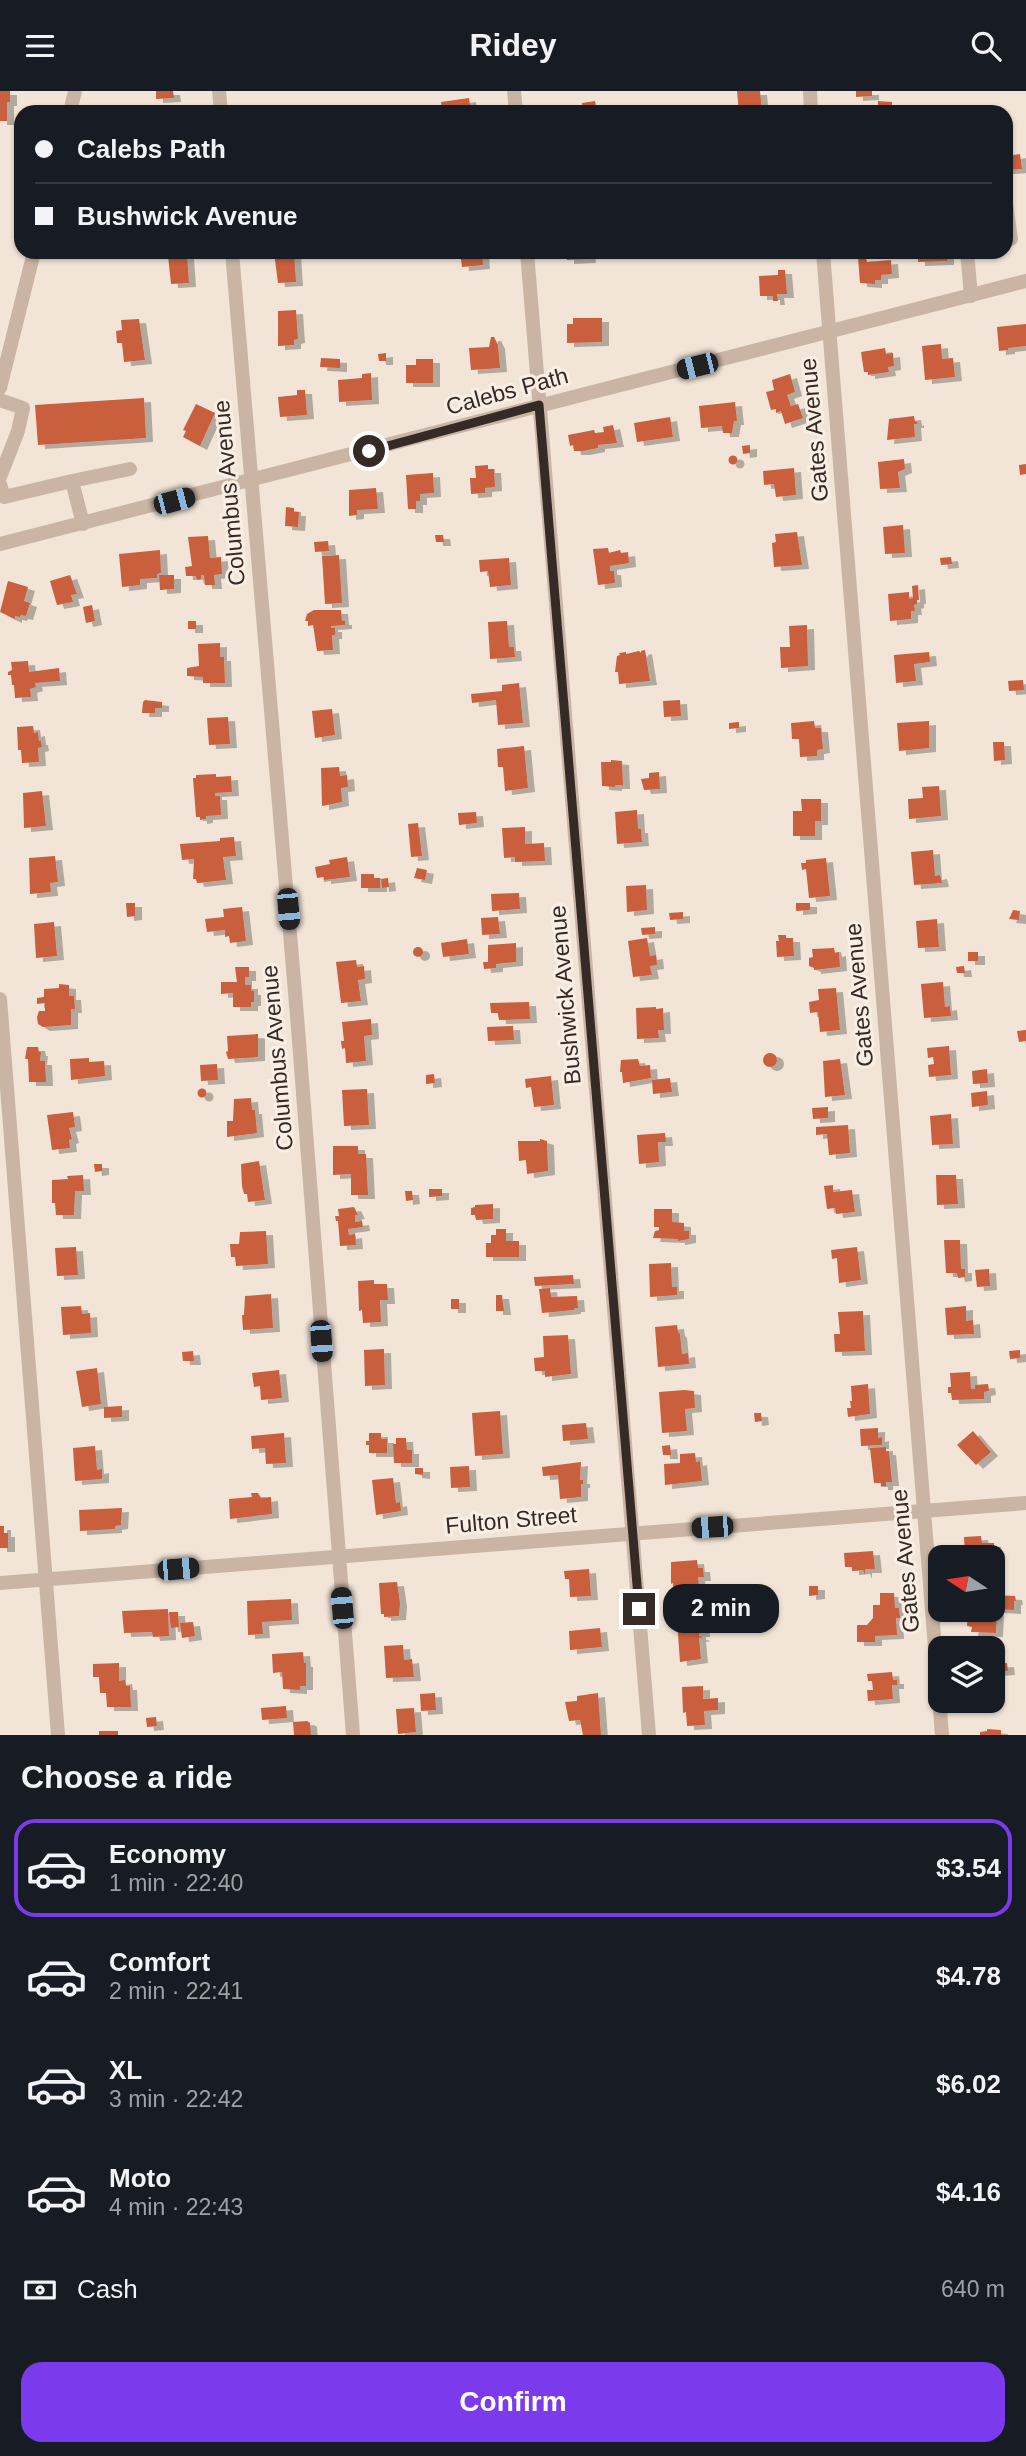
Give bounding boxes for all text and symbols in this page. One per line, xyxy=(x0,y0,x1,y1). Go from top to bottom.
icon: menu xyxy=(21,27,59,65)
text: Ridey xyxy=(469,27,557,63)
icon: search xyxy=(967,27,1005,65)
text: Calebs Path xyxy=(77,134,226,164)
text: Bushwick Avenue xyxy=(77,201,298,231)
car xyxy=(675,351,720,381)
street label: Gates Avenue xyxy=(795,357,833,503)
street label: Calebs Path xyxy=(443,362,571,420)
street label: Columbus Avenue xyxy=(208,399,250,587)
route start xyxy=(353,435,385,467)
car xyxy=(151,485,198,517)
car xyxy=(276,887,301,931)
street label: Bushwick Avenue xyxy=(544,904,586,1086)
street label: Gates Avenue xyxy=(840,922,878,1068)
street label: Columbus Avenue xyxy=(256,964,298,1152)
car xyxy=(310,1319,333,1363)
street label: Gates Avenue xyxy=(886,1488,924,1634)
street label: Fulton Street xyxy=(444,1501,578,1539)
car xyxy=(691,1515,734,1539)
north arrow xyxy=(928,1545,1004,1622)
map controls xyxy=(928,1545,1005,1713)
car xyxy=(157,1557,200,1581)
callout: 2 min xyxy=(664,1585,779,1633)
car xyxy=(330,1586,355,1630)
route end xyxy=(623,1593,655,1625)
text: 2 min xyxy=(691,1595,751,1621)
button: layers xyxy=(928,1636,1005,1713)
text: Choose a ride xyxy=(21,1759,233,1795)
icon: car xyxy=(25,1837,88,1900)
text: Economy xyxy=(109,1839,226,1869)
text: $3.54 xyxy=(936,1853,1001,1883)
text: 1 min · 22:40 xyxy=(109,1870,243,1896)
icon: car xyxy=(25,1945,88,2008)
text: Comfort xyxy=(109,1947,210,1977)
text: $4.78 xyxy=(936,1961,1001,1991)
text: 2 min · 22:41 xyxy=(109,1978,243,2004)
icon: car xyxy=(25,2053,88,2116)
text: XL xyxy=(109,2055,142,2085)
text: $6.02 xyxy=(936,2069,1001,2099)
text: 3 min · 22:42 xyxy=(109,2086,243,2112)
icon: car xyxy=(25,2161,88,2224)
text: Moto xyxy=(109,2163,171,2193)
text: $4.16 xyxy=(936,2177,1001,2207)
text: 4 min · 22:43 xyxy=(109,2194,243,2220)
icon: cash xyxy=(21,2271,59,2309)
text: Cash xyxy=(77,2274,138,2304)
text: 640 m xyxy=(941,2276,1005,2302)
button: Confirm xyxy=(21,2362,1005,2442)

